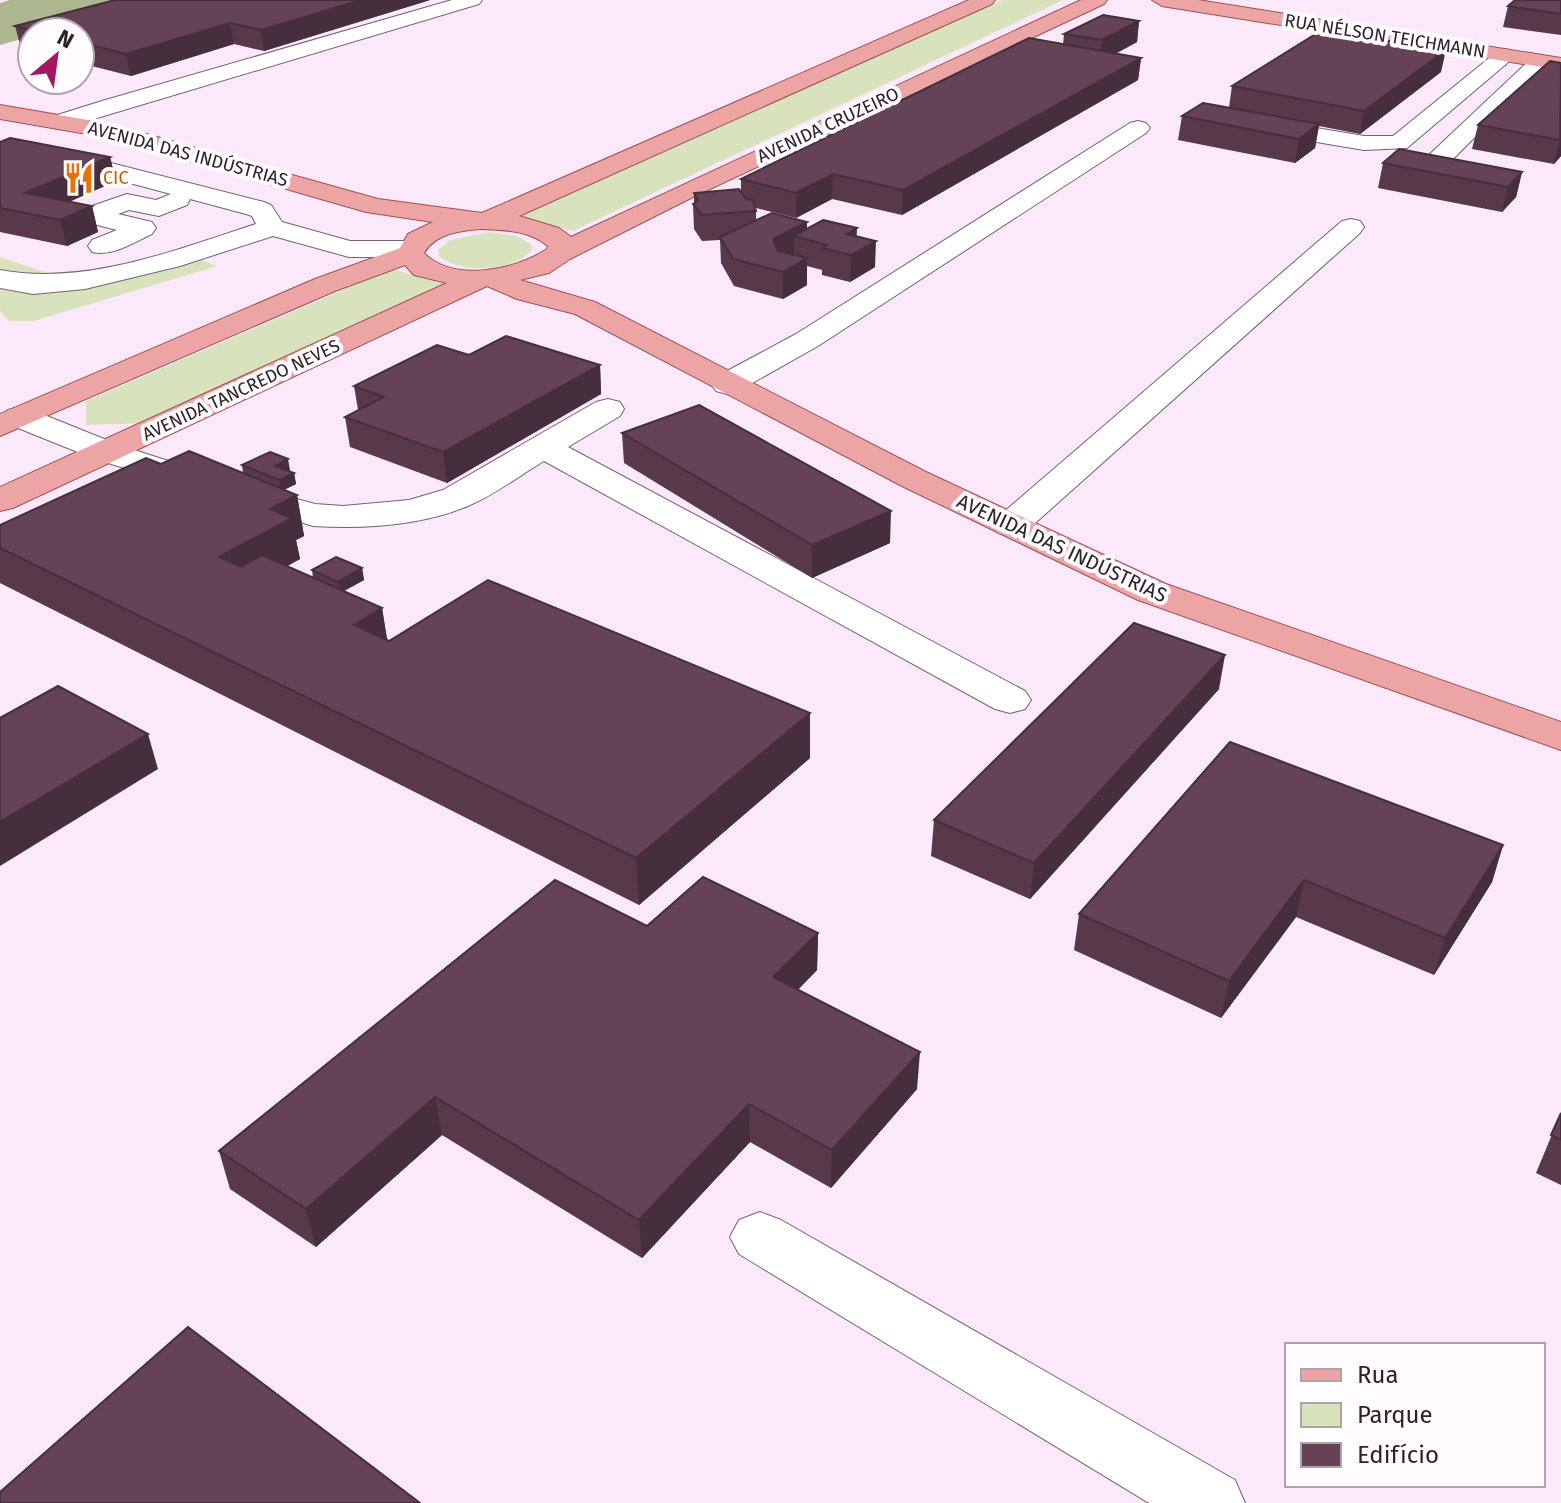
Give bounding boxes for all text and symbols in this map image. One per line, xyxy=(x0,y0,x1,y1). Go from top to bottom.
street label: RUA NÉLSON TEICHMANN xyxy=(1283,8,1487,63)
north arrow xyxy=(16,16,96,96)
text: N xyxy=(53,24,78,54)
street label: AVENIDA CRUZEIRO xyxy=(754,83,902,167)
street label: AVENIDA DAS INDÚSTRIAS xyxy=(86,116,291,191)
restaurant icon: CIC xyxy=(62,161,96,195)
place label: CIC xyxy=(103,167,128,189)
street label: AVENIDA TANCREDO NEVES xyxy=(139,334,343,445)
street label: AVENIDA DAS INDÚSTRIAS xyxy=(953,489,1171,607)
legend xyxy=(1285,1343,1545,1487)
text: Rua xyxy=(1357,1361,1399,1389)
text: Parque xyxy=(1357,1401,1433,1429)
text: Edifício xyxy=(1357,1441,1439,1469)

